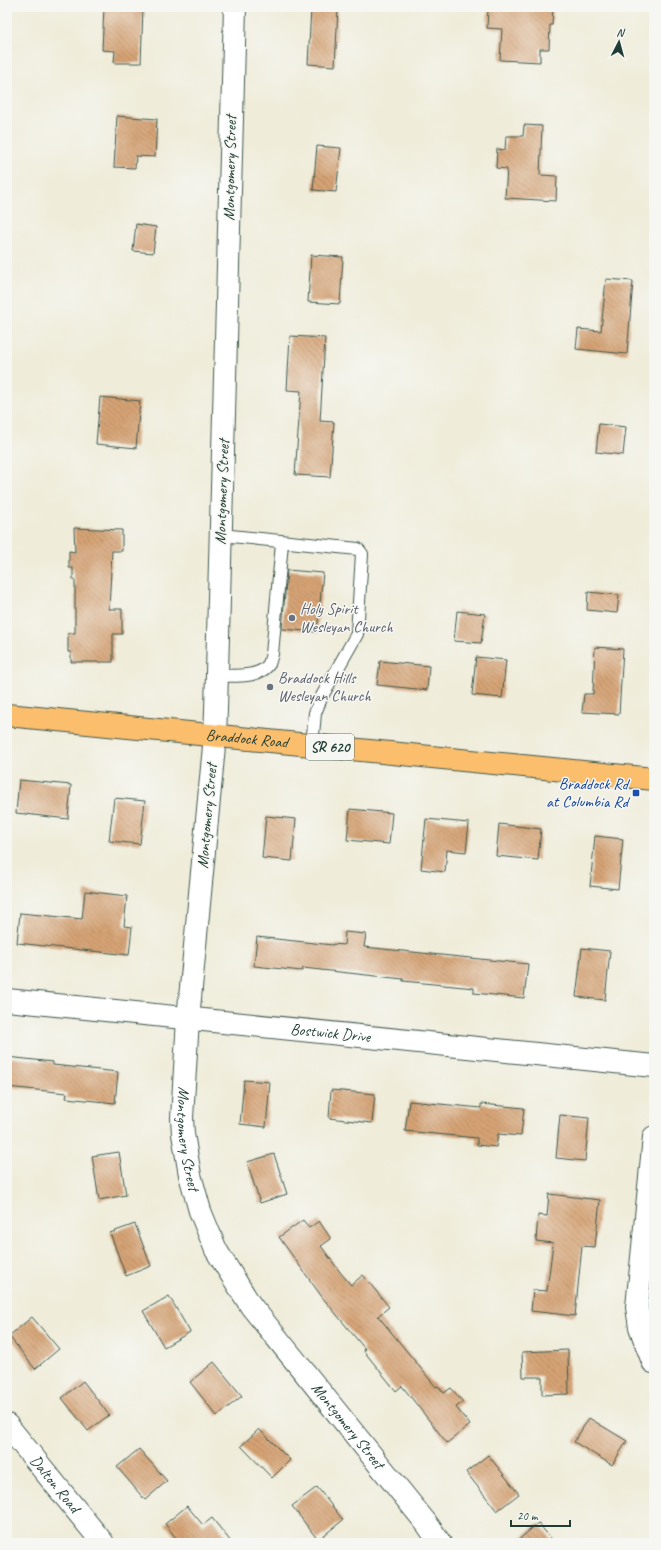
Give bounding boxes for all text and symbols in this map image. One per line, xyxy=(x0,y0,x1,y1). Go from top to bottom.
north arrow xyxy=(599,22,639,62)
text: N xyxy=(616,25,626,40)
street label: Montgomery Street xyxy=(219,113,241,221)
street label: Montgomery Street xyxy=(210,436,234,545)
place label: Holy Spirit Wesleyan Church xyxy=(300,599,394,637)
marker: Holy Spirit Wesleyan Church xyxy=(287,613,297,623)
place label: Braddock Hills Wesleyan Church xyxy=(278,668,372,706)
marker: Braddock Hills Wesleyan Church xyxy=(265,682,275,692)
street label: Braddock Road xyxy=(205,725,291,753)
road number: SR 620 xyxy=(306,734,354,760)
street label: Montgomery Street xyxy=(192,760,222,869)
place label: Braddock Rd at Columbia Rd xyxy=(546,774,631,812)
marker: Braddock Rd at Columbia Rd xyxy=(631,788,641,798)
street label: Bostwick Drive xyxy=(290,1019,373,1047)
street label: Montgomery Street xyxy=(172,1086,205,1196)
street label: Montgomery Street xyxy=(307,1379,390,1475)
street label: Dalton Road xyxy=(26,1451,86,1519)
scale bar xyxy=(511,1502,570,1528)
text: 20 m xyxy=(517,1508,539,1524)

